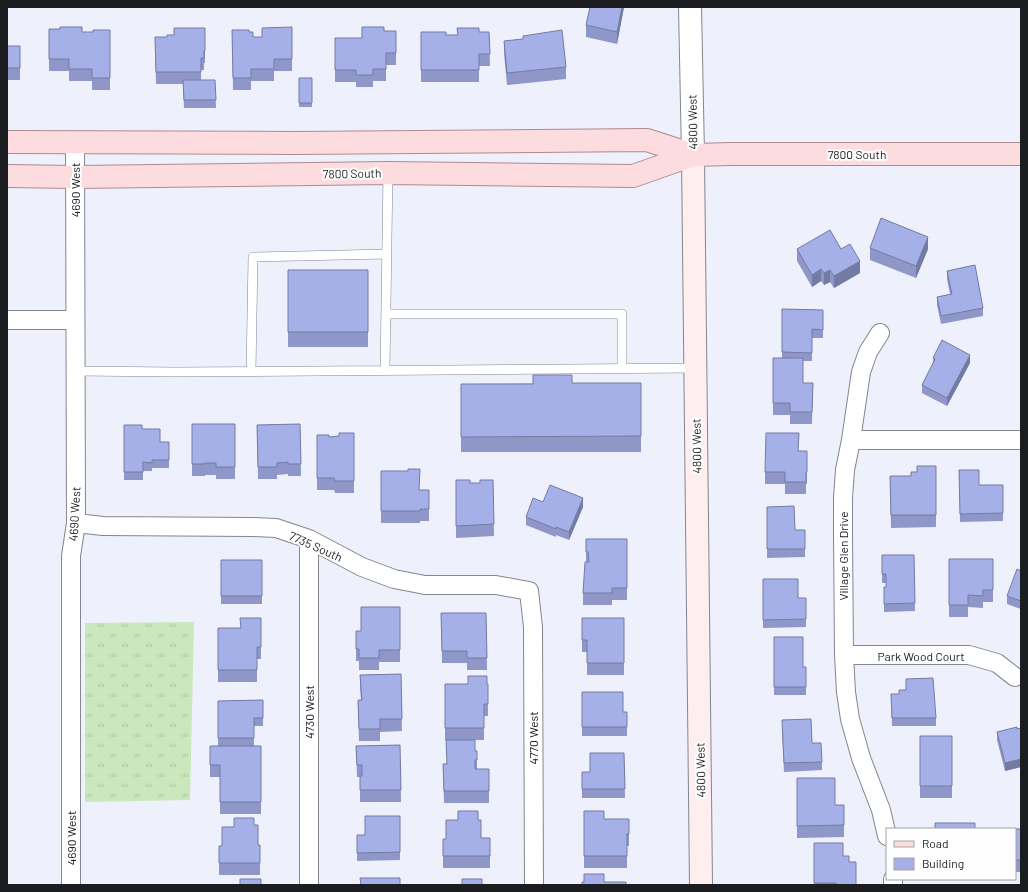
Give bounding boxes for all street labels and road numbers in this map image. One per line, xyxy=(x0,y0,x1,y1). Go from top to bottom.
street label: 4800 West xyxy=(685,94,699,150)
street label: 7800 South xyxy=(828,147,886,161)
street label: 4690 West xyxy=(68,163,82,217)
street label: 7800 South xyxy=(323,165,381,181)
street label: 4800 West xyxy=(689,418,703,474)
street label: 4690 West xyxy=(66,486,82,542)
street label: Village Glen Drive xyxy=(836,511,850,601)
street label: 7735 South xyxy=(287,528,345,564)
street label: Park Wood Court xyxy=(877,649,965,663)
street label: 4730 West xyxy=(302,685,316,739)
street label: 4770 West xyxy=(526,711,540,765)
street label: 4800 West xyxy=(693,742,707,798)
street label: 4690 West xyxy=(64,811,78,865)

